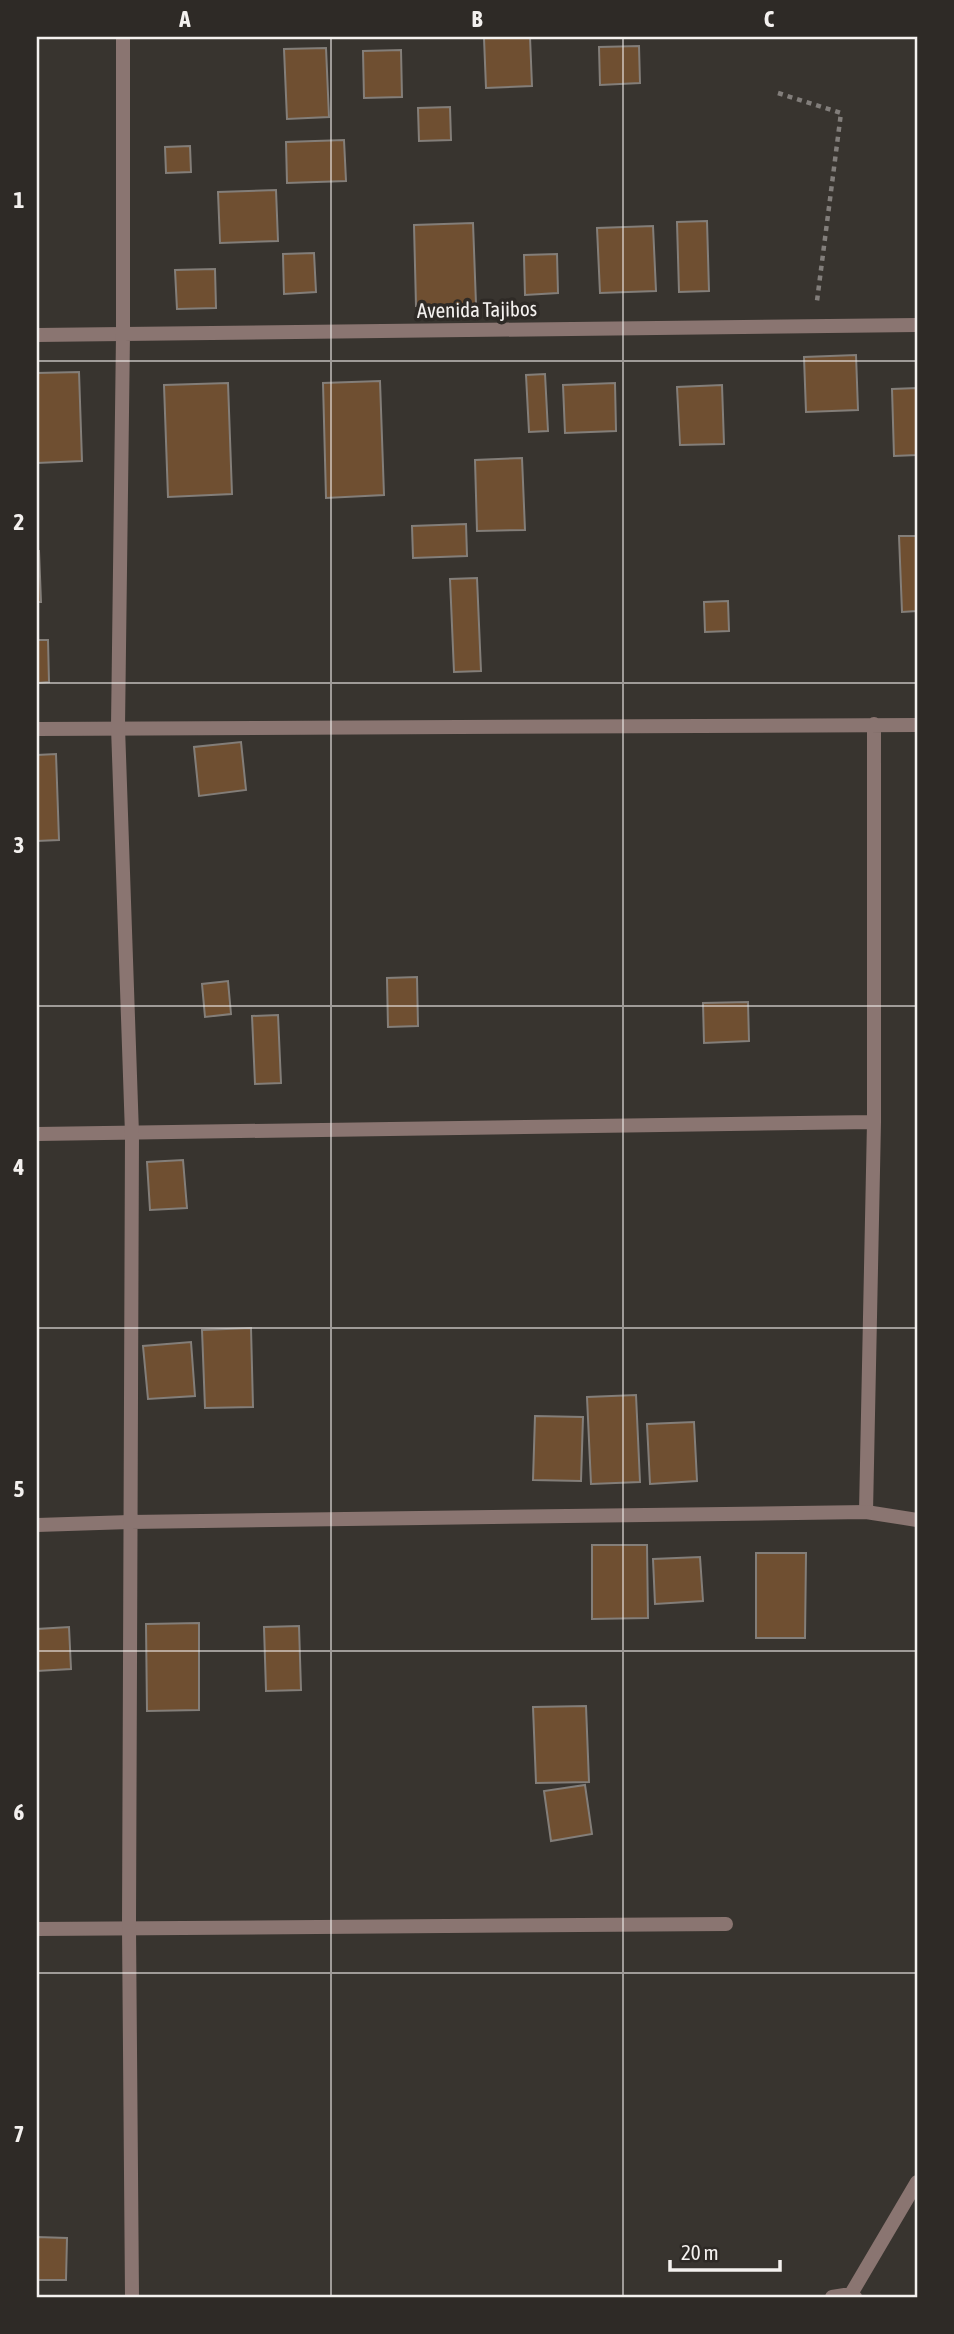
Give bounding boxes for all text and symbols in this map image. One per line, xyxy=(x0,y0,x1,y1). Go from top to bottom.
text: A xyxy=(178,6,191,32)
text: B xyxy=(472,6,483,32)
text: C xyxy=(764,6,775,32)
text: 1 xyxy=(14,187,25,213)
street label: Avenida Tajibos xyxy=(417,296,537,322)
text: 2 xyxy=(14,509,24,535)
text: 3 xyxy=(14,832,24,858)
text: 4 xyxy=(13,1154,25,1180)
text: 5 xyxy=(14,1476,25,1502)
text: 6 xyxy=(14,1799,25,1825)
text: 7 xyxy=(14,2121,24,2147)
scale bar xyxy=(670,2229,781,2273)
text: 20 m xyxy=(681,2240,719,2264)

